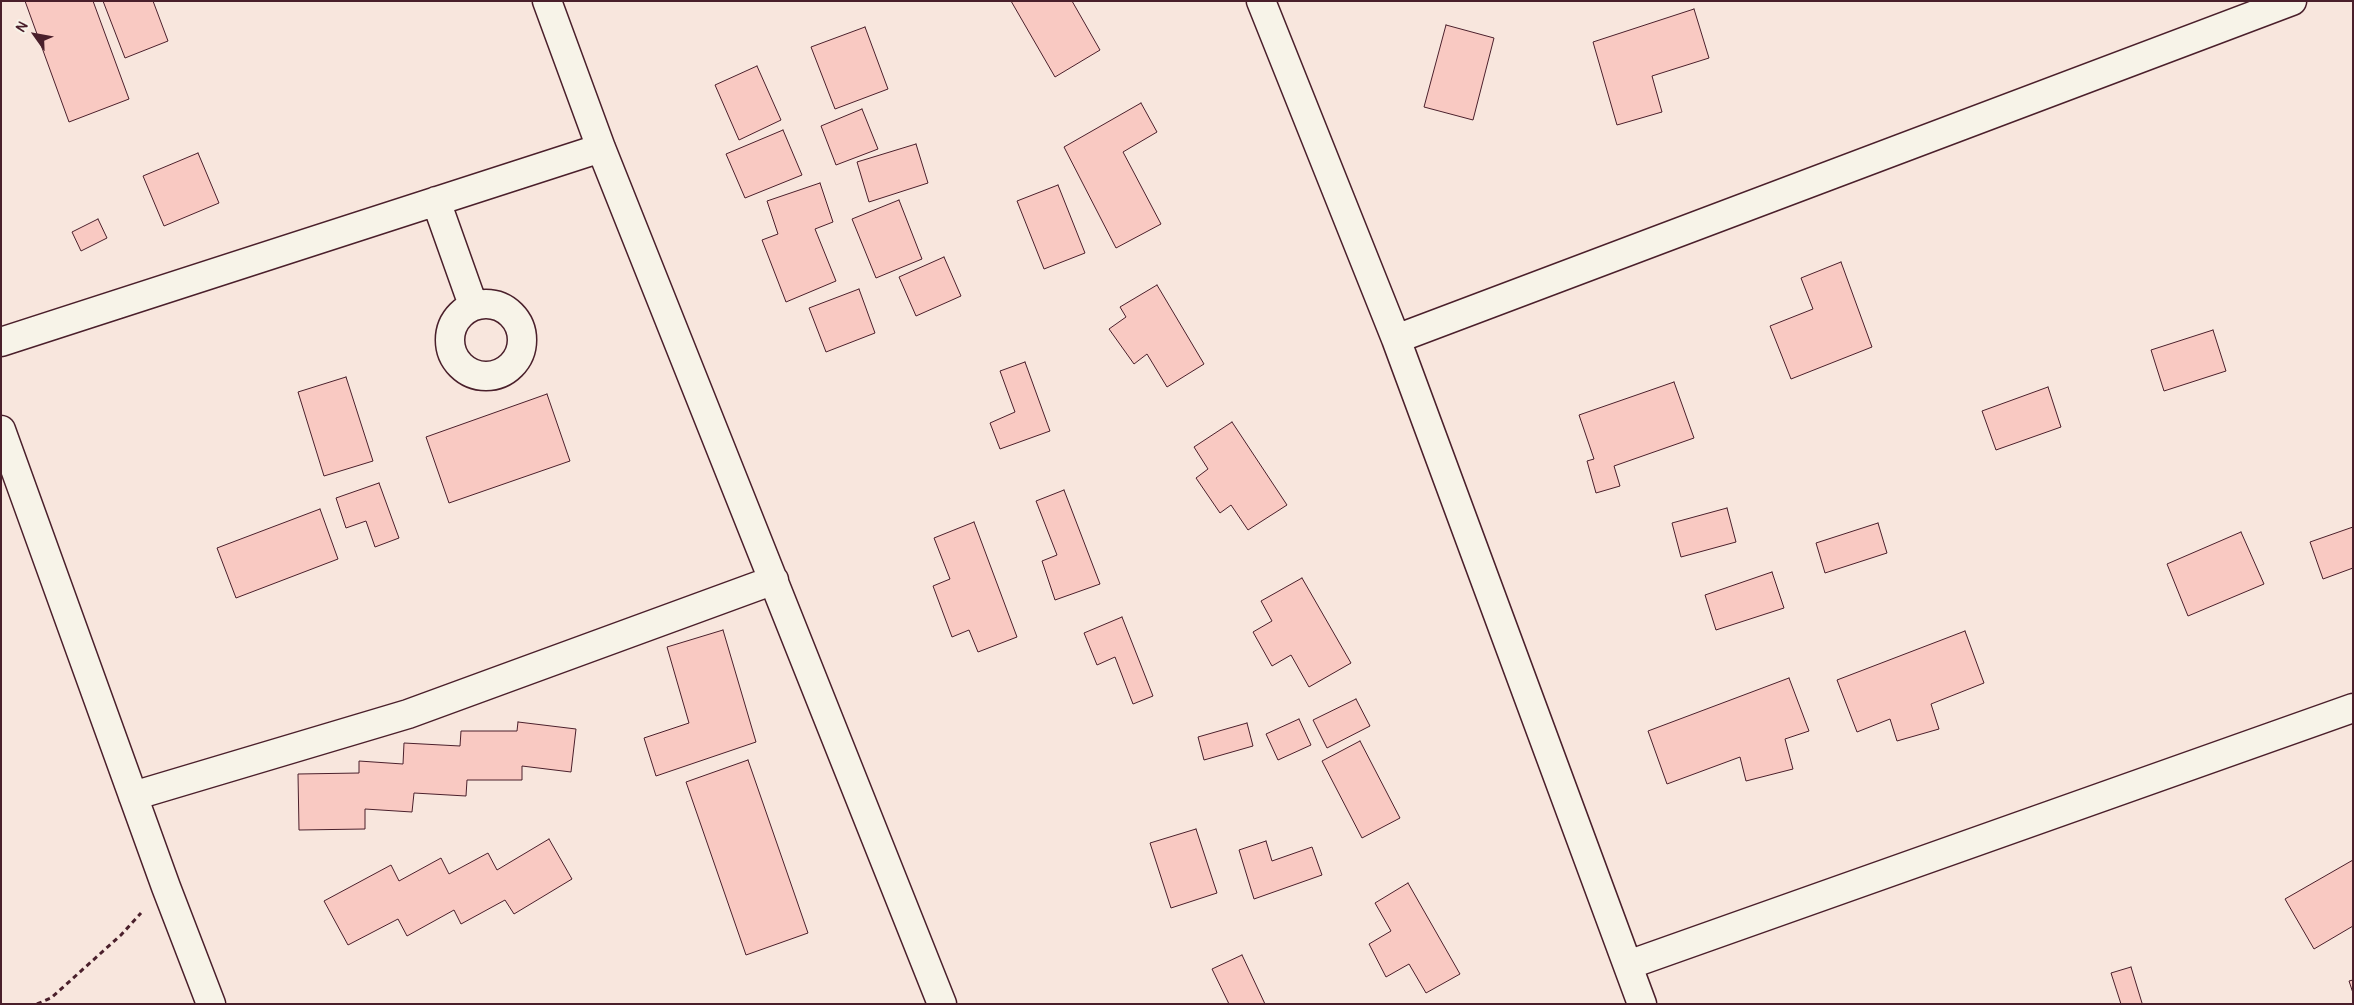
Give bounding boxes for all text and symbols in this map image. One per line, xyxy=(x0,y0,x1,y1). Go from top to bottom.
north arrow xyxy=(10,10,60,60)
text: N xyxy=(12,18,32,35)

